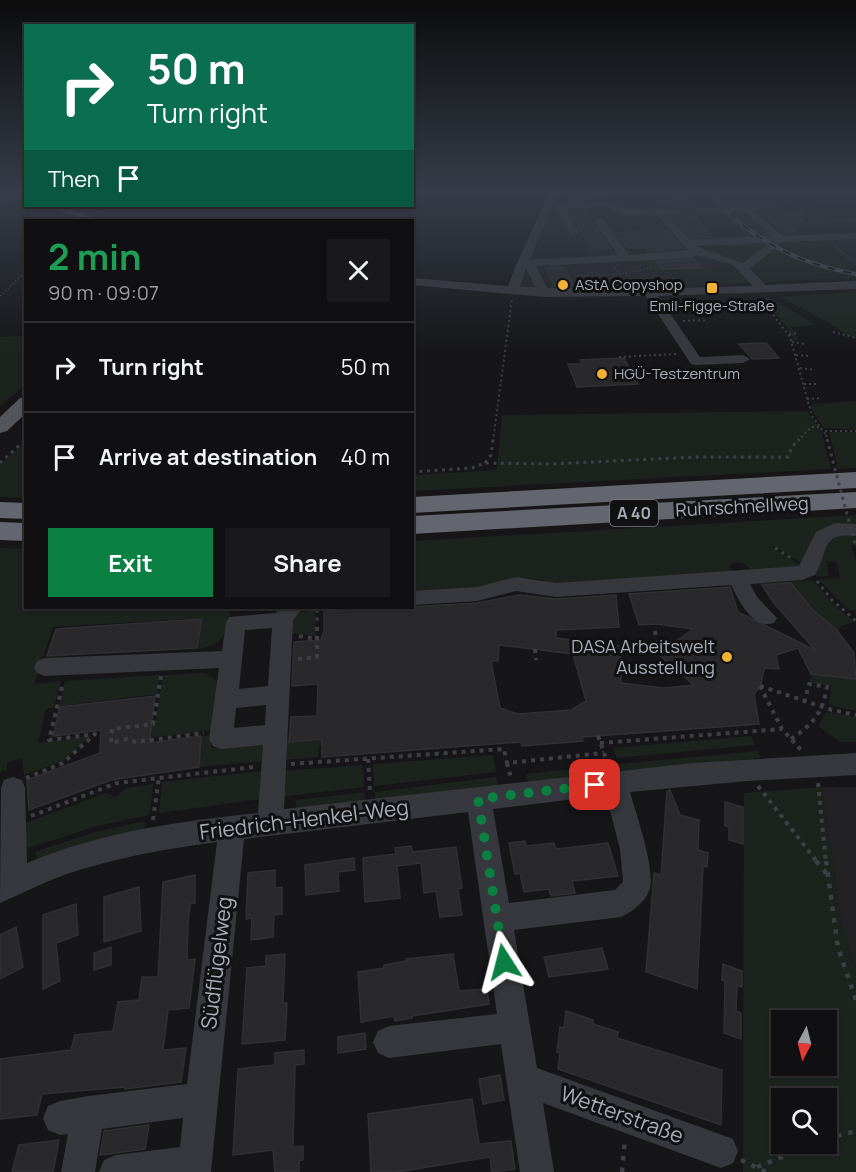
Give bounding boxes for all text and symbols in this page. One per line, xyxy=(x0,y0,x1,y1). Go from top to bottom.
text: 50 m xyxy=(147,39,245,97)
icon: right xyxy=(48,48,126,126)
text: Turn right xyxy=(147,94,268,131)
icon: arrive xyxy=(112,162,145,195)
text: Then xyxy=(48,164,100,194)
text: 2 min xyxy=(48,232,142,281)
button: close xyxy=(327,239,390,302)
place label: AStA Copyshop xyxy=(575,274,683,295)
marker: AStA Copyshop xyxy=(556,278,570,292)
text: 90 m · 09:07 xyxy=(48,279,159,306)
marker: Emil-Figge-Straße xyxy=(705,281,719,295)
place label: Emil-Figge-Straße xyxy=(650,295,775,316)
icon: right xyxy=(48,351,81,384)
text: Turn right xyxy=(99,352,204,382)
text: 50 m xyxy=(341,352,390,382)
place label: HGÜ-Testzentrum xyxy=(614,363,740,384)
marker: HGÜ-Testzentrum xyxy=(595,367,609,381)
icon: arrive xyxy=(48,441,81,474)
text: Arrive at destination xyxy=(99,442,317,472)
text: 40 m xyxy=(341,442,390,472)
street label: Ruhrschnellweg xyxy=(675,491,809,521)
road number: A 40 xyxy=(610,500,658,526)
button: Exit xyxy=(48,528,213,597)
button: Share xyxy=(225,528,390,597)
place label: DASA Arbeitswelt Ausstellung xyxy=(571,634,715,679)
marker: DASA Arbeitswelt Ausstellung xyxy=(720,650,734,664)
pin xyxy=(569,759,620,810)
icon: arrive xyxy=(578,768,611,801)
street label: Friedrich-Henkel-Weg xyxy=(198,792,410,846)
street label: Südflügelweg xyxy=(194,895,238,1031)
position arrow xyxy=(472,930,536,994)
north arrow xyxy=(771,1010,837,1076)
map controls xyxy=(771,1010,837,1154)
street label: Wetterstraße xyxy=(557,1079,688,1149)
button: search xyxy=(771,1088,837,1154)

